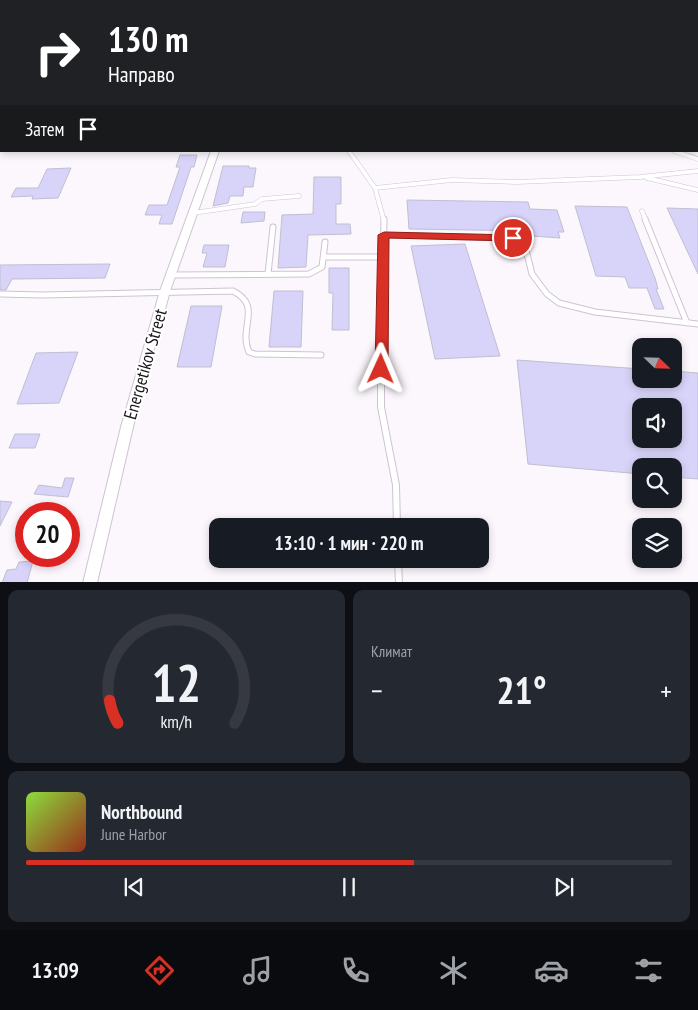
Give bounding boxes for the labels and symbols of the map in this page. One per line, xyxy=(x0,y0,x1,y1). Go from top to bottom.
pin xyxy=(492,217,534,259)
street label: Energetikov Street xyxy=(118,306,172,422)
north arrow xyxy=(632,338,682,388)
position arrow xyxy=(354,342,406,394)
speed limit sign: 20 xyxy=(15,502,80,567)

